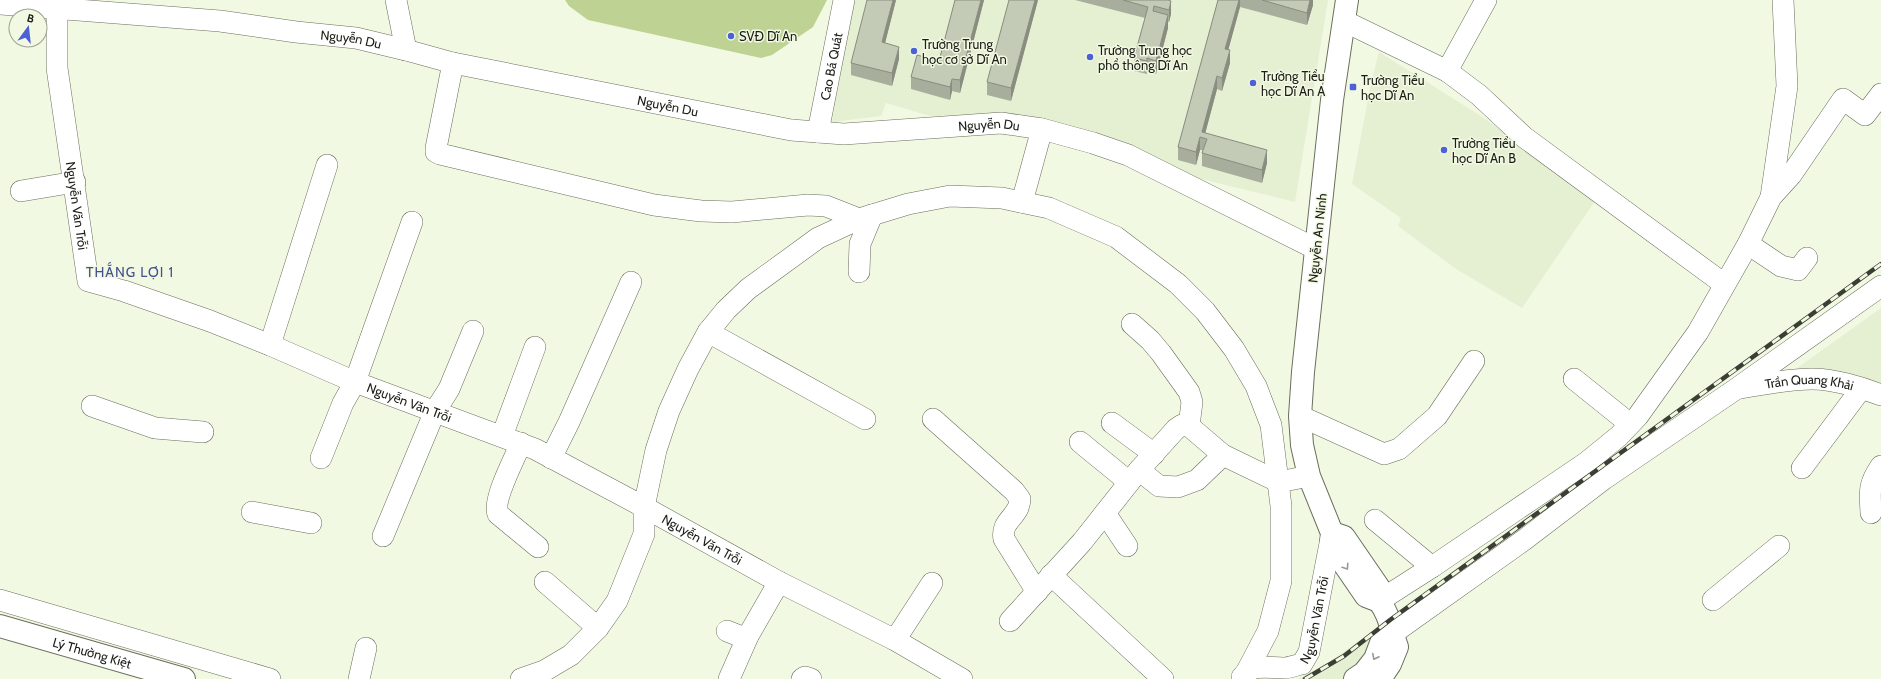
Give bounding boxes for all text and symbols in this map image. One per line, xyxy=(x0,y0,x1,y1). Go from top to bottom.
north arrow xyxy=(8,8,48,48)
text: B xyxy=(25,11,36,26)
street label: Nguyễn Du xyxy=(320,26,383,52)
place label: SVĐ Dĩ An xyxy=(739,28,797,44)
street label: Cao Bá Quát xyxy=(816,30,846,101)
marker: SVĐ Dĩ An xyxy=(726,31,736,41)
place label: Trường Trung học cơ sở Dĩ An xyxy=(922,36,1007,67)
place label: Trường Trung học phổ thông Dĩ An xyxy=(1098,42,1192,73)
marker: Trường Trung học cơ sở Dĩ An xyxy=(909,46,919,56)
marker: Trường Trung học phổ thông Dĩ An xyxy=(1085,52,1095,62)
place label: Trường Tiểu học Dĩ An A xyxy=(1261,68,1325,99)
place label: Trường Tiểu học Dĩ An xyxy=(1361,72,1425,103)
marker: Trường Tiểu học Dĩ An A xyxy=(1248,78,1258,88)
marker: Trường Tiểu học Dĩ An xyxy=(1348,82,1358,92)
street label: Nguyễn Du xyxy=(636,92,700,119)
street label: Nguyễn Du xyxy=(958,115,1021,134)
place label: Trường Tiểu học Dĩ An B xyxy=(1452,135,1516,166)
marker: Trường Tiểu học Dĩ An B xyxy=(1439,145,1449,155)
street label: Nguyễn Văn Trỗi xyxy=(63,160,91,251)
street label: Nguyễn An Ninh xyxy=(1304,192,1330,284)
district label: THẮNG LỢI 1 xyxy=(86,261,174,281)
street label: Trần Quang Khải xyxy=(1764,371,1856,393)
street label: Nguyễn Văn Trỗi xyxy=(365,379,454,425)
street label: Nguyễn Văn Trỗi xyxy=(659,511,745,568)
one-way arrow xyxy=(1341,563,1349,570)
street label: Nguyễn Văn Trỗi xyxy=(1296,575,1331,666)
street label: Lý Thường Kiệt xyxy=(51,634,134,672)
one-way arrow xyxy=(1372,653,1379,660)

